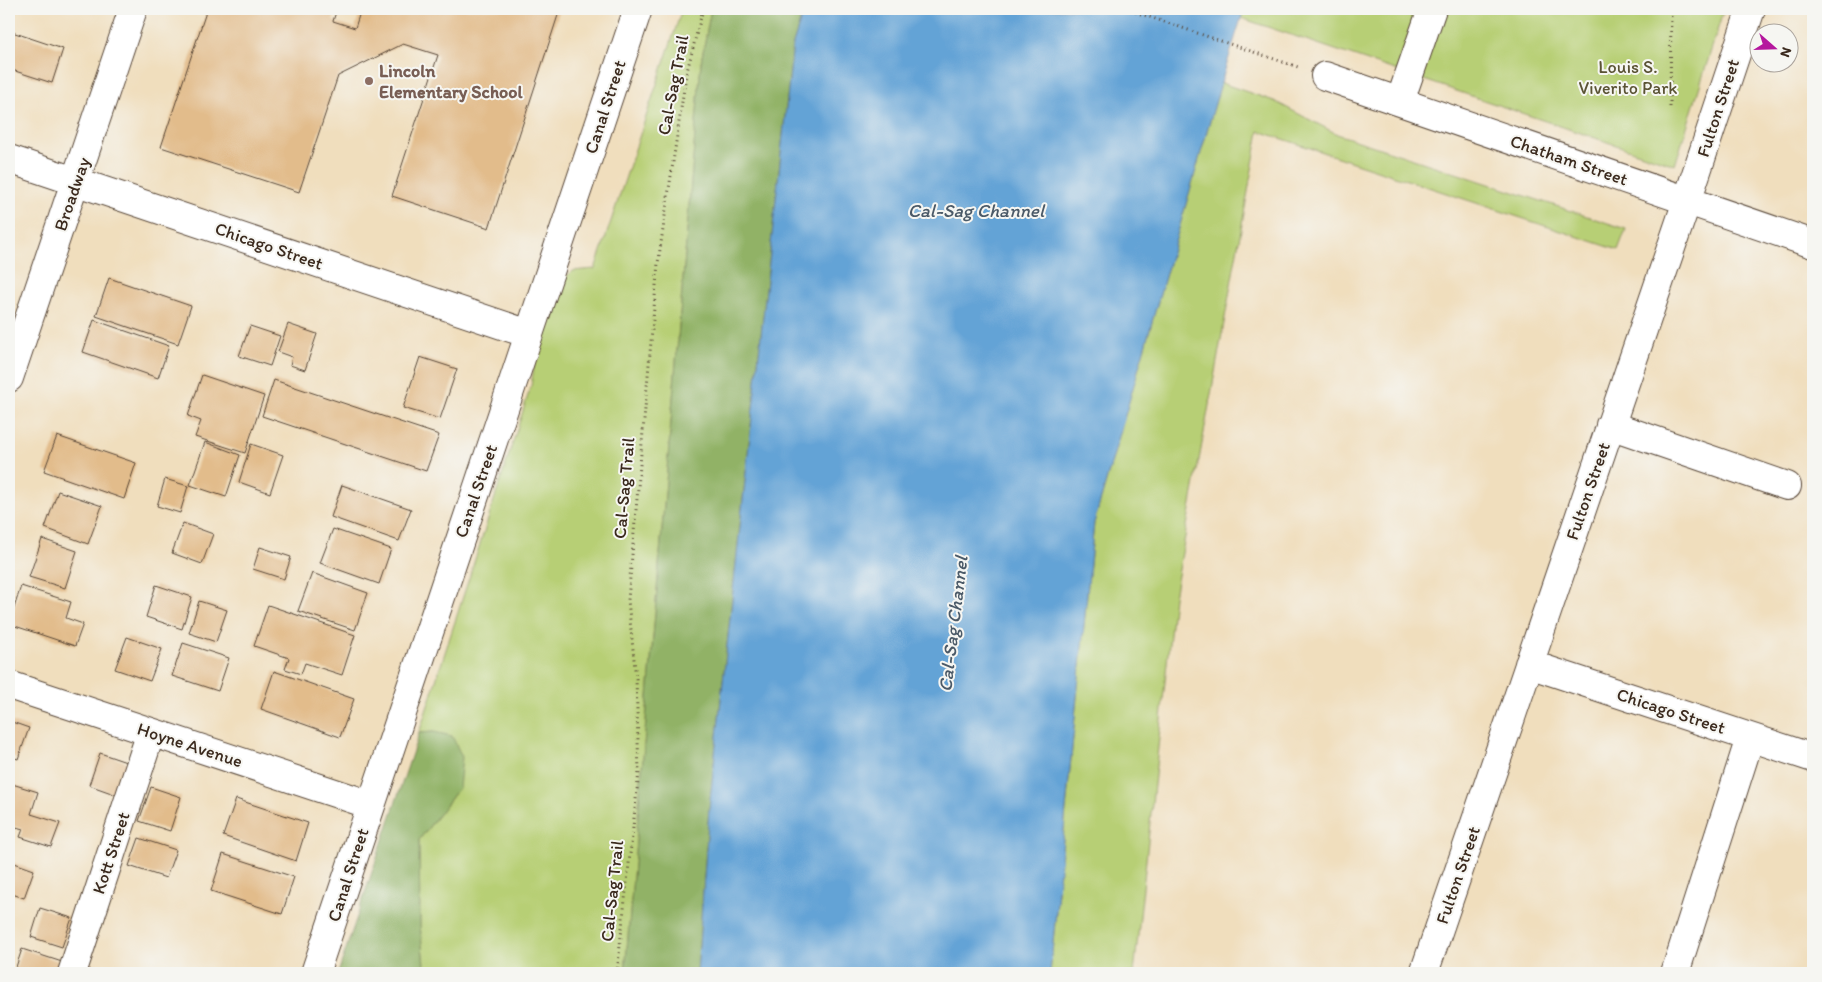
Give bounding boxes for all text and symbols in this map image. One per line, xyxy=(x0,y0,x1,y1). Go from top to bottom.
north arrow xyxy=(1750,22,1800,72)
street label: Cal-Sag Trail xyxy=(652,33,694,137)
text: N xyxy=(1776,45,1795,60)
park label: Louis S. Viverito Park xyxy=(1579,56,1677,99)
street label: Fulton Street xyxy=(1692,56,1744,160)
street label: Canal Street xyxy=(580,57,631,157)
place label: Lincoln Elementary School xyxy=(379,60,523,103)
marker: Lincoln Elementary School xyxy=(363,75,375,87)
street label: Chatham Street xyxy=(1507,130,1631,190)
street label: Broadway xyxy=(49,154,95,234)
water label: Cal-Sag Channel xyxy=(908,199,1046,222)
street label: Chicago Street xyxy=(212,217,326,275)
street label: Cal-Sag Trail xyxy=(609,436,639,540)
street label: Fulton Street xyxy=(1561,439,1615,543)
street label: Canal Street xyxy=(450,441,502,541)
water label: Cal-Sag Channel xyxy=(933,553,973,693)
street label: Chicago Street xyxy=(1614,683,1728,739)
street label: Hoyne Avenue xyxy=(135,718,245,772)
street label: Kott Street xyxy=(87,809,135,897)
street label: Fulton Street xyxy=(1431,823,1485,927)
street label: Canal Street xyxy=(323,825,374,925)
street label: Cal-Sag Trail xyxy=(596,839,628,943)

